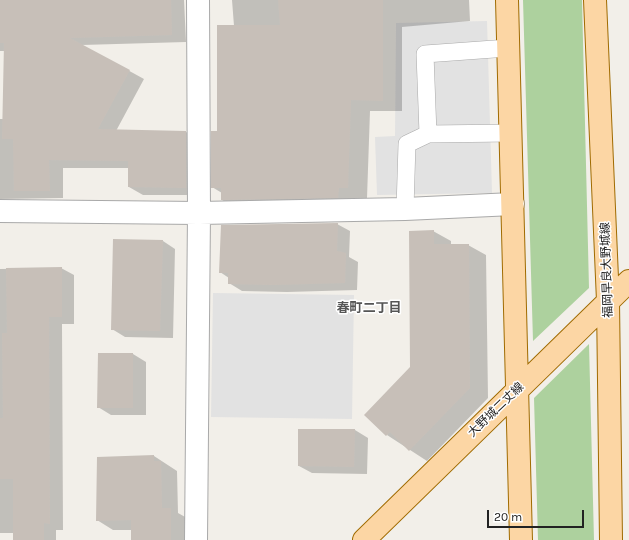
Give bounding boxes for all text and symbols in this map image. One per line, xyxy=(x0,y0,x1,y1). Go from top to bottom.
street label: 福岡早良大野城線 xyxy=(598,222,616,318)
district label: 春町二丁目 xyxy=(337,300,401,316)
street label: 大野城二丈線 xyxy=(465,380,527,440)
scale bar xyxy=(489,502,586,528)
text: 20 m xyxy=(494,510,522,524)

